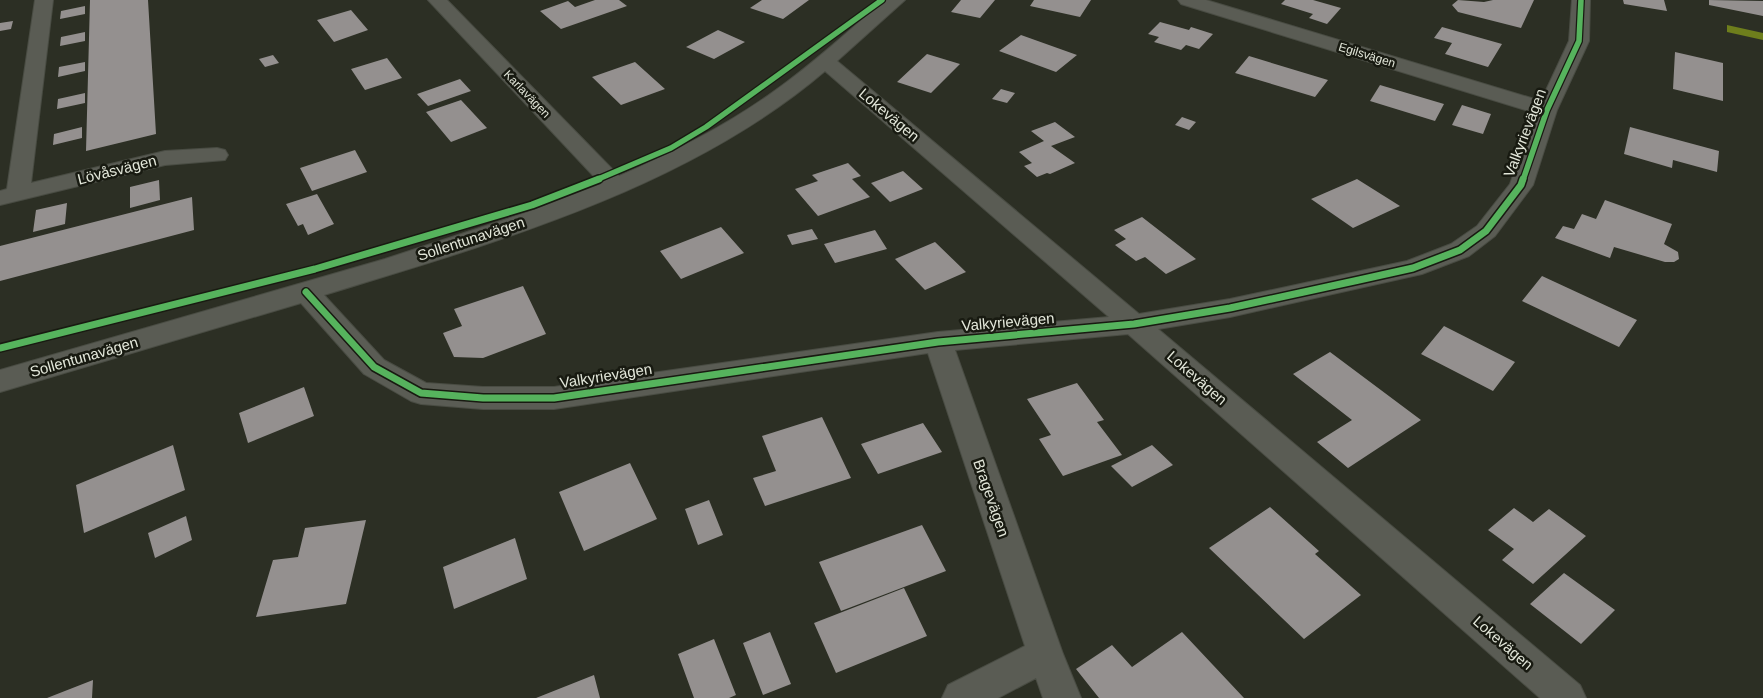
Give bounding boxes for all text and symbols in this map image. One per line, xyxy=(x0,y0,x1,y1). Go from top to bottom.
street label: Egilsvägen xyxy=(1337,40,1397,70)
street label: Karlavägen xyxy=(501,67,553,121)
street label: Lokevägen xyxy=(856,85,923,145)
street label: Valkyrievägen xyxy=(1500,86,1549,179)
street label: Lövåsvägen xyxy=(76,151,158,188)
street label: Sollentunavägen xyxy=(415,213,527,264)
street label: Valkyrievägen xyxy=(961,309,1055,334)
street label: Sollentunavägen xyxy=(28,333,140,380)
street label: Lokevägen xyxy=(1164,347,1231,408)
street label: Valkyrievägen xyxy=(559,360,653,391)
street label: Bragevägen xyxy=(970,457,1013,539)
street label: Lokevägen xyxy=(1470,612,1537,673)

